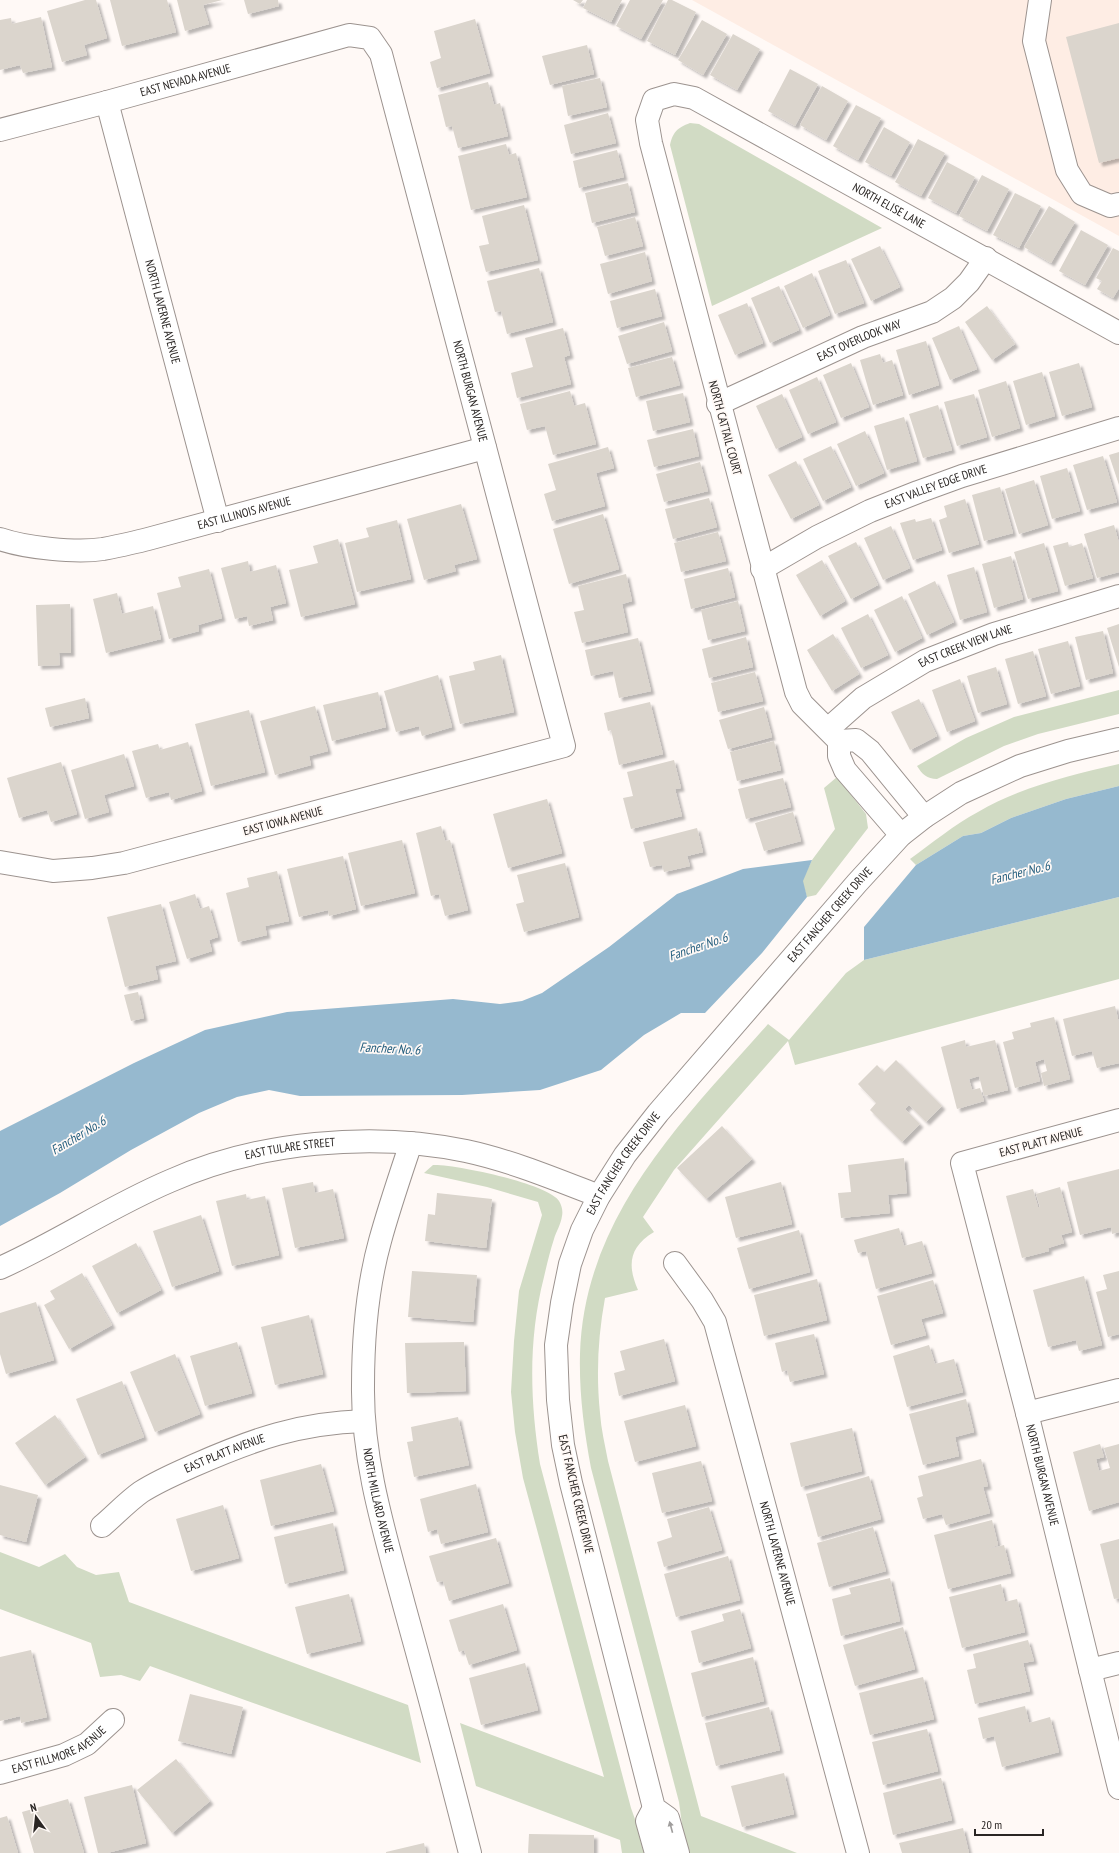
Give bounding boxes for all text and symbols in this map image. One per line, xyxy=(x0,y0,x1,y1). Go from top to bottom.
street label: EAST NEVADA AVENUE xyxy=(138,60,232,99)
street label: NORTH ELISE LANE xyxy=(850,179,928,231)
street label: NORTH LAVERNE AVENUE xyxy=(142,258,184,365)
street label: EAST OVERLOOK WAY xyxy=(814,316,904,364)
street label: NORTH BURGAN AVENUE xyxy=(450,339,491,443)
street label: NORTH CATTAIL COURT xyxy=(706,379,745,477)
street label: EAST VALLEY EDGE DRIVE xyxy=(882,461,989,511)
street label: EAST ILLINOIS AVENUE xyxy=(196,493,293,532)
street label: EAST CREEK VIEW LANE xyxy=(915,621,1014,670)
street label: EAST IOWA AVENUE xyxy=(241,803,324,838)
water label: Fancher No. 6 xyxy=(988,857,1053,888)
street label: EAST FANCHER CREEK DRIVE xyxy=(784,864,875,965)
water label: Fancher No. 6 xyxy=(667,928,731,964)
water label: Fancher No. 6 xyxy=(359,1038,422,1059)
street label: EAST FANCHER CREEK DRIVE xyxy=(583,1109,663,1217)
water label: Fancher No. 6 xyxy=(48,1112,110,1158)
street label: EAST PLATT AVENUE xyxy=(998,1123,1084,1160)
street label: EAST TULARE STREET xyxy=(243,1134,336,1163)
street label: NORTH BURGAN AVENUE xyxy=(1023,1423,1062,1527)
street label: EAST PLATT AVENUE xyxy=(182,1430,267,1476)
street label: EAST FANCHER CREEK DRIVE xyxy=(556,1433,597,1555)
street label: NORTH MILLARD AVENUE xyxy=(360,1447,397,1554)
street label: NORTH LAVERNE AVENUE xyxy=(757,1500,799,1607)
street label: EAST FILLMORE AVENUE xyxy=(10,1722,109,1776)
north arrow xyxy=(16,1797,56,1837)
text: N xyxy=(29,1800,38,1815)
scale bar xyxy=(975,1811,1043,1837)
text: 20 m xyxy=(981,1817,1002,1832)
one-way arrow xyxy=(667,1821,673,1834)

